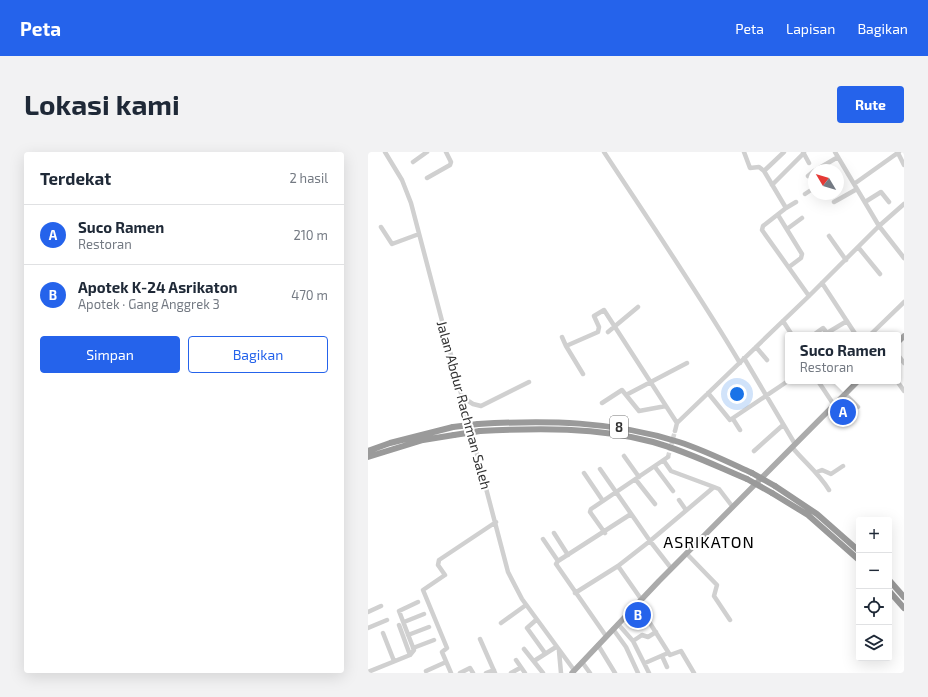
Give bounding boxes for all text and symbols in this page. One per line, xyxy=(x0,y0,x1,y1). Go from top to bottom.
text: Peta xyxy=(20,17,61,40)
text: Peta xyxy=(735,20,764,37)
text: Lapisan xyxy=(786,20,835,37)
text: Bagikan xyxy=(857,20,908,37)
button: Rute xyxy=(837,86,904,123)
text: Lokasi kami xyxy=(24,87,180,121)
north arrow xyxy=(808,164,844,200)
text: Terdekat xyxy=(40,168,111,188)
text: 2 hasil xyxy=(289,170,328,186)
text: Suco Ramen xyxy=(78,218,164,236)
text: A xyxy=(49,227,57,243)
text: 210 m xyxy=(293,227,328,243)
text: Restoran xyxy=(78,236,132,252)
text: Apotek K-24 Asrikaton xyxy=(78,278,238,296)
text: B xyxy=(49,287,57,303)
text: 470 m xyxy=(291,287,328,303)
text: Apotek · Gang Anggrek 3 xyxy=(78,296,220,312)
street label: Jalan Abdur Rachman Saleh xyxy=(434,319,495,491)
popup xyxy=(785,332,901,384)
button: Simpan xyxy=(40,336,180,373)
button: Bagikan xyxy=(188,336,328,373)
text: Suco Ramen xyxy=(800,341,886,359)
text: Restoran xyxy=(800,359,854,375)
your location xyxy=(727,384,747,404)
pin: A xyxy=(830,397,856,427)
road number: 8 xyxy=(610,416,628,438)
map controls xyxy=(856,517,892,661)
button: + xyxy=(856,517,892,553)
district label: ASRIKATON xyxy=(663,532,755,551)
button: − xyxy=(856,553,892,589)
button: locate xyxy=(856,589,892,625)
pin: B xyxy=(625,600,651,630)
button: layers xyxy=(856,625,892,661)

